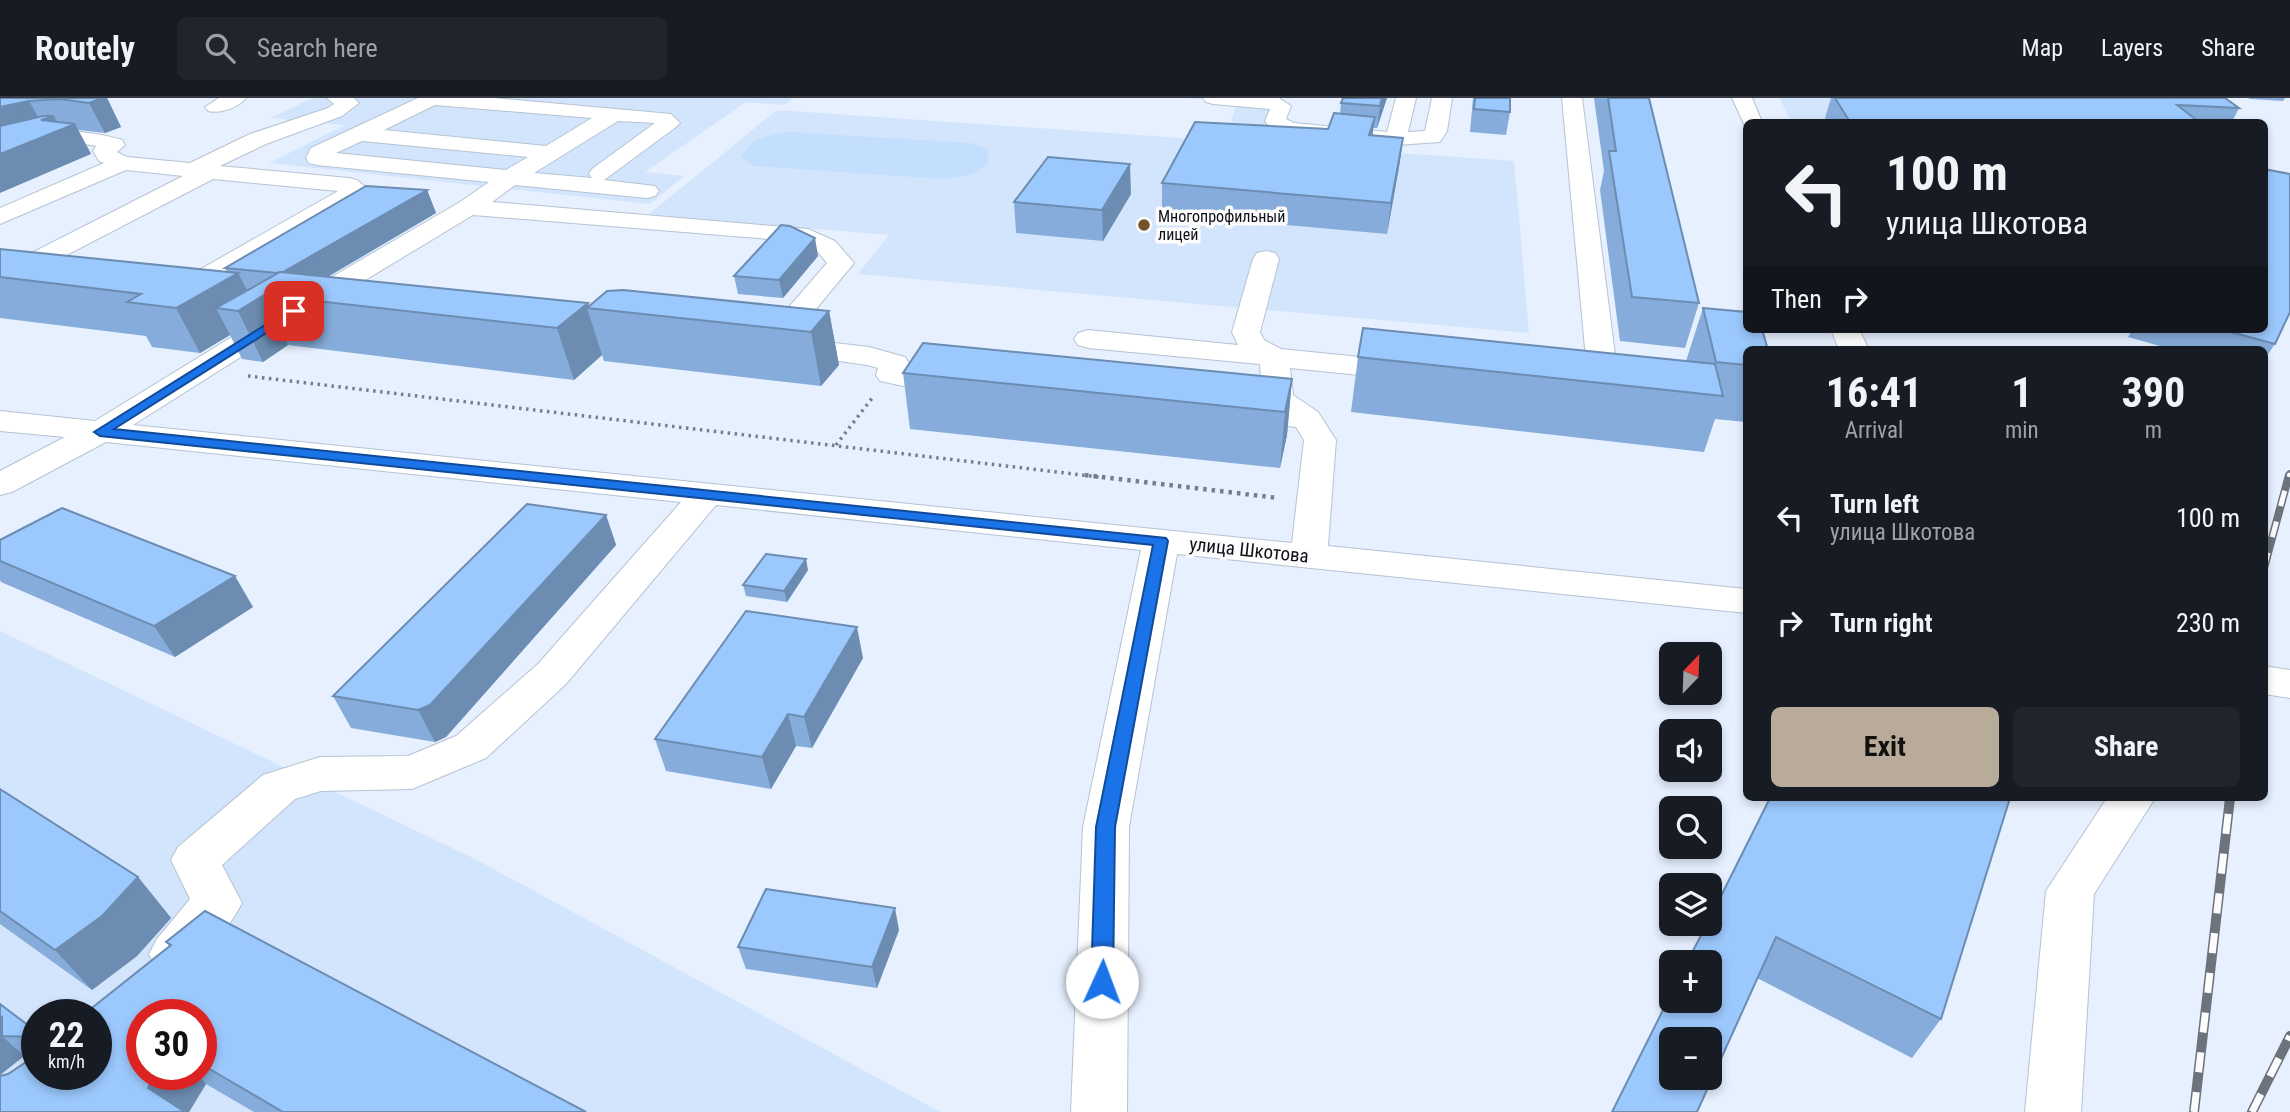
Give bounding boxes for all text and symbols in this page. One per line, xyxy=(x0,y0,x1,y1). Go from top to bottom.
search box xyxy=(177,17,667,80)
text: Routely xyxy=(35,29,135,68)
icon: search xyxy=(201,29,239,67)
text: Search here xyxy=(257,33,378,63)
text: Map xyxy=(2022,34,2063,62)
text: Layers xyxy=(2101,34,2163,62)
text: Share xyxy=(2201,34,2255,62)
text: 100 m xyxy=(1886,145,2008,202)
icon: left xyxy=(1771,147,1862,238)
text: улица Шкотова xyxy=(1886,204,2088,242)
place label: Многопрофильный лицей xyxy=(1158,207,1285,244)
marker: Многопрофильный лицей xyxy=(1136,217,1152,233)
icon: right xyxy=(1836,280,1874,318)
pin xyxy=(264,281,324,341)
text: Then xyxy=(1771,284,1822,314)
icon: arrive xyxy=(275,292,313,330)
text: 16:41 xyxy=(1826,368,1922,417)
text: 1 xyxy=(2011,368,2032,417)
text: 390 xyxy=(2121,368,2185,417)
text: Arrival xyxy=(1845,417,1903,444)
text: min xyxy=(2005,417,2039,444)
text: m xyxy=(2145,417,2162,444)
text: Turn left xyxy=(1830,489,1919,519)
icon: left xyxy=(1771,499,1809,537)
text: 100 m xyxy=(2176,503,2240,533)
text: улица Шкотова xyxy=(1830,519,1975,546)
street label: улица Шкотова xyxy=(1188,532,1310,568)
icon: right xyxy=(1771,604,1809,642)
text: Turn right xyxy=(1830,608,1932,638)
text: 230 m xyxy=(2176,608,2240,638)
north arrow xyxy=(1659,642,1722,705)
map controls xyxy=(1659,642,1722,1090)
button: Exit xyxy=(1771,707,1999,787)
button: Share xyxy=(2013,707,2240,787)
button: sound xyxy=(1659,719,1722,782)
button: search xyxy=(1659,796,1722,859)
button: layers xyxy=(1659,873,1722,936)
position arrow xyxy=(1065,945,1139,1019)
button: + xyxy=(1659,950,1722,1013)
speed limit sign: 30 xyxy=(126,999,217,1090)
text: 22 xyxy=(49,1015,84,1056)
button: − xyxy=(1659,1027,1722,1090)
text: km/h xyxy=(48,1051,85,1072)

